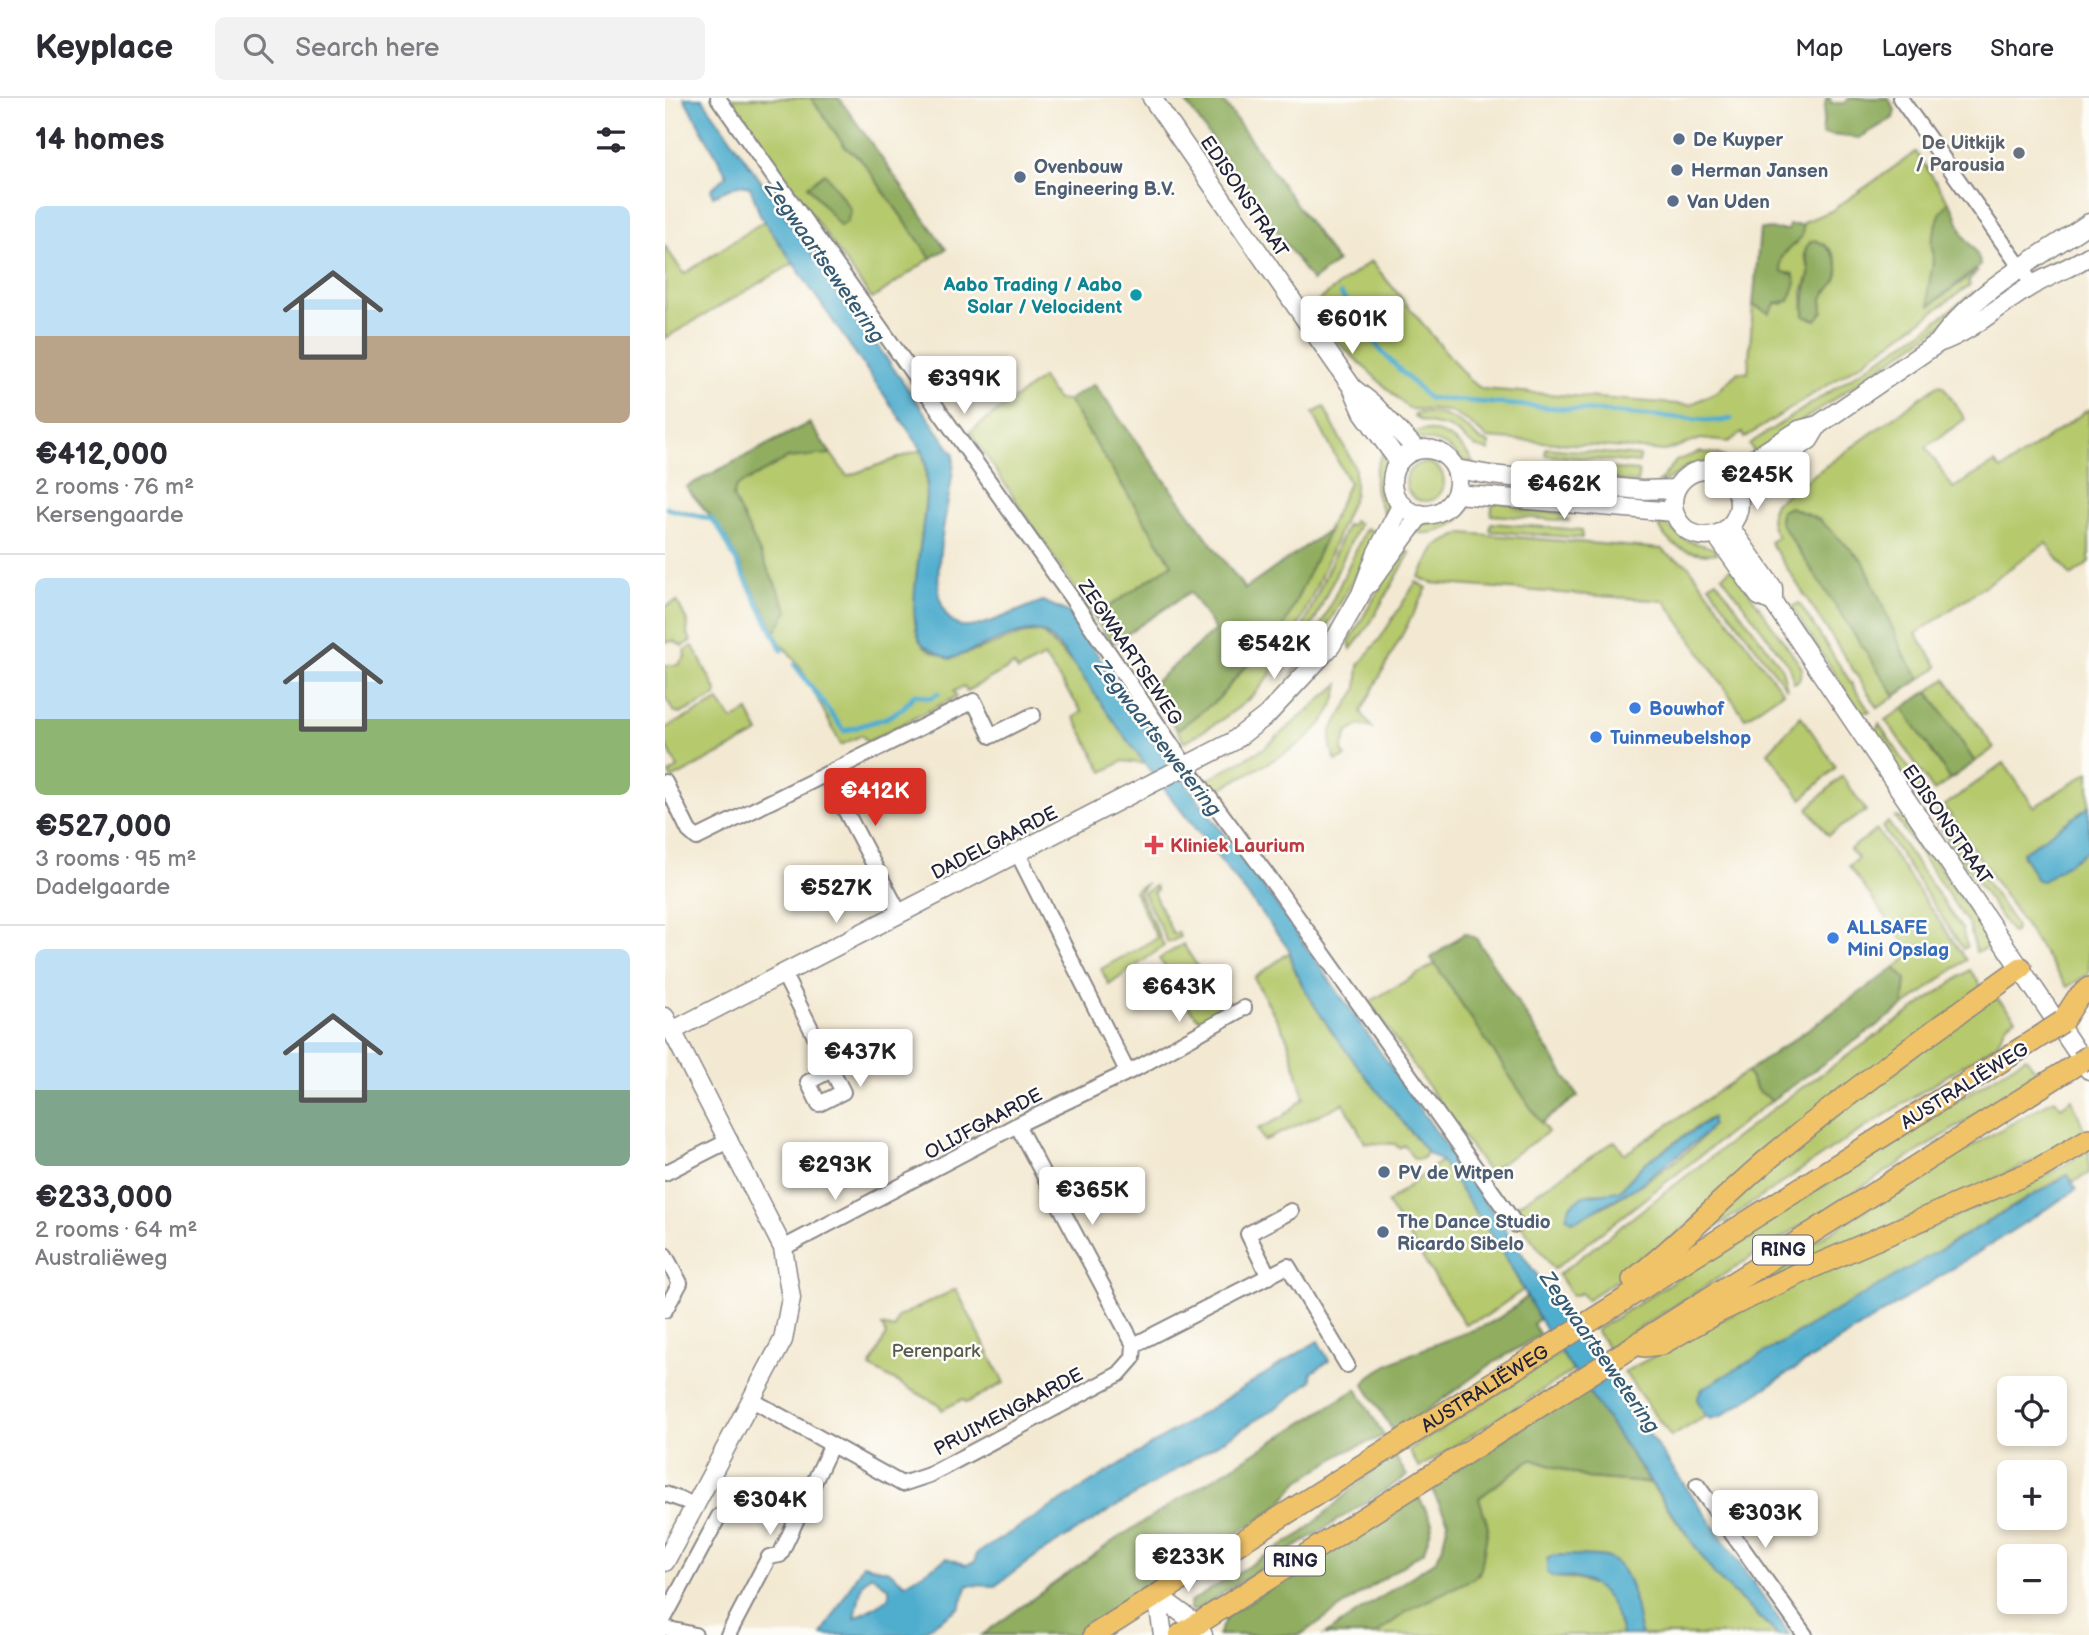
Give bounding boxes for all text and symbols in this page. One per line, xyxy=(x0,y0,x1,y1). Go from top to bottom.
search box xyxy=(215,17,705,80)
text: Keyplace xyxy=(35,28,173,68)
icon: search xyxy=(239,29,277,67)
text: Search here xyxy=(295,33,439,64)
text: Map xyxy=(1795,34,1843,63)
text: Layers xyxy=(1881,34,1952,63)
text: Share xyxy=(1990,34,2054,63)
icon: filters xyxy=(592,121,630,159)
text: 14 homes xyxy=(35,122,164,158)
place label: De Kuyper xyxy=(1693,129,1784,152)
marker: De Kuyper xyxy=(1671,131,1687,147)
street label: EDISONSTRAAT xyxy=(1195,132,1293,262)
place label: De Uitkijk / Parousia xyxy=(1915,132,2005,177)
marker: De Uitkijk / Parousia xyxy=(2011,145,2027,161)
place label: Ovenbouw Engineering B.V. xyxy=(1034,156,1175,201)
place label: Herman Jansen xyxy=(1691,160,1828,183)
marker: Herman Jansen xyxy=(1669,162,1685,178)
marker: Ovenbouw Engineering B.V. xyxy=(1012,169,1028,185)
water label: Zegwaartsewetering xyxy=(759,176,890,348)
place label: Van Uden xyxy=(1687,191,1770,214)
marker: Van Uden xyxy=(1665,193,1681,209)
icon: home xyxy=(270,252,396,378)
place label: Aabo Trading / Aabo Solar / Velocident xyxy=(943,274,1123,319)
marker: Aabo Trading / Aabo Solar / Velocident xyxy=(1128,287,1144,303)
pin: €601K xyxy=(1303,296,1401,356)
text: €601K xyxy=(1317,305,1387,333)
pin: €399K xyxy=(915,356,1013,416)
text: €399K xyxy=(927,365,1001,393)
text: €412,000 xyxy=(35,437,168,473)
pin: €245K xyxy=(1708,452,1806,512)
text: €245K xyxy=(1721,461,1793,489)
pin: €462K xyxy=(1515,462,1613,521)
text: €462K xyxy=(1527,470,1601,498)
text: 2 rooms · 76 m² xyxy=(35,473,194,501)
text: Kersengaarde xyxy=(35,501,184,529)
street label: ZEGWAARTSEWEG xyxy=(1072,575,1187,730)
pin: €542K xyxy=(1225,622,1323,681)
icon: home xyxy=(270,624,396,750)
text: €542K xyxy=(1237,630,1311,658)
water label: Zegwaartsewetering xyxy=(1088,654,1227,822)
place label: Bouwhof xyxy=(1649,698,1725,721)
marker: Bouwhof xyxy=(1627,700,1643,716)
place label: Tuinmeubelshop xyxy=(1610,727,1751,750)
marker: Tuinmeubelshop xyxy=(1588,729,1604,745)
street label: EDISONSTRAAT xyxy=(1897,760,1997,890)
pin: €412K xyxy=(826,768,924,828)
text: €412K xyxy=(840,777,910,805)
street label: DADELGAARDE xyxy=(928,802,1062,885)
text: €527,000 xyxy=(35,809,171,845)
marker: Kliniek Laurium xyxy=(1144,835,1164,855)
place label: Kliniek Laurium xyxy=(1170,835,1305,858)
text: 3 rooms · 95 m² xyxy=(35,845,196,873)
pin: €527K xyxy=(787,866,885,925)
text: Dadelgaarde xyxy=(35,873,170,901)
text: €527K xyxy=(800,874,872,902)
place label: ALLSAFE Mini Opslag xyxy=(1846,917,1949,962)
marker: ALLSAFE Mini Opslag xyxy=(1825,930,1841,946)
pin: €643K xyxy=(1130,964,1228,1024)
text: €643K xyxy=(1142,973,1216,1001)
icon: home xyxy=(270,995,396,1121)
pin: €437K xyxy=(811,1030,909,1089)
text: €437K xyxy=(824,1038,896,1066)
street label: AUSTRALIËWEG xyxy=(1897,1038,2033,1135)
street label: OLIJFGAARDE xyxy=(921,1084,1046,1165)
pin: €293K xyxy=(786,1142,884,1202)
text: €293K xyxy=(798,1151,872,1179)
place label: PV de Witpen xyxy=(1398,1162,1514,1185)
marker: PV de Witpen xyxy=(1376,1164,1392,1180)
pin: €365K xyxy=(1043,1168,1141,1227)
text: €365K xyxy=(1055,1176,1129,1204)
text: €233,000 xyxy=(35,1180,173,1216)
place label: The Dance Studio Ricardo Sibelo xyxy=(1397,1211,1551,1256)
text: 2 rooms · 64 m² xyxy=(35,1216,197,1244)
marker: The Dance Studio Ricardo Sibelo xyxy=(1375,1224,1391,1240)
road number: RING xyxy=(1753,1236,1813,1265)
text: Australiëweg xyxy=(35,1244,167,1272)
water label: Zegwaartsewetering xyxy=(1534,1266,1665,1438)
park label: Perenpark xyxy=(892,1340,981,1363)
street label: AUSTRALIËWEG xyxy=(1417,1340,1553,1438)
street label: PRUIMENGAARDE xyxy=(930,1363,1087,1461)
map controls xyxy=(1997,1376,2067,1614)
button: locate xyxy=(1997,1376,2067,1446)
button: + xyxy=(1997,1460,2067,1530)
pin: €304K xyxy=(721,1478,819,1537)
text: €304K xyxy=(733,1486,807,1514)
pin: €303K xyxy=(1716,1490,1814,1550)
text: €303K xyxy=(1728,1499,1802,1527)
pin: €233K xyxy=(1139,1534,1237,1594)
text: €233K xyxy=(1151,1543,1225,1571)
button: − xyxy=(1997,1544,2067,1614)
road number: RING xyxy=(1265,1546,1325,1576)

